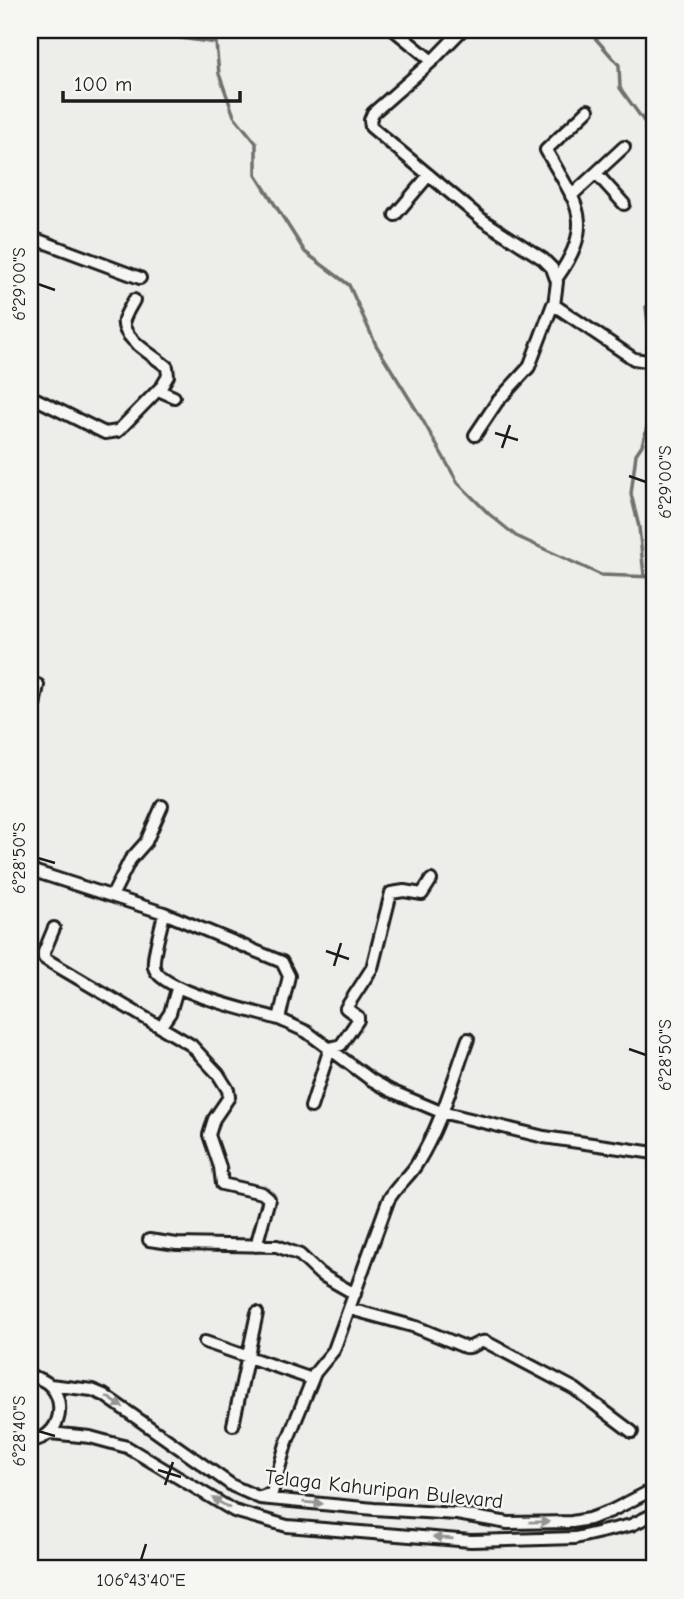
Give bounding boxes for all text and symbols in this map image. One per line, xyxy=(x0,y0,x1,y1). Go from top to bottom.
scale bar xyxy=(63,60,240,104)
text: 100 m xyxy=(74,72,132,96)
text: 6°29'00"S xyxy=(9,247,30,321)
text: 6°29'00"S xyxy=(655,445,676,519)
text: 6°28'50"S xyxy=(9,822,30,894)
text: 6°28'50"S xyxy=(655,1019,676,1091)
text: 6°28'40"S xyxy=(9,1395,30,1466)
one-way arrow xyxy=(105,1396,125,1409)
street label: Telaga Kahuripan Bulevard xyxy=(264,1465,504,1513)
one-way arrow xyxy=(211,1497,230,1510)
one-way arrow xyxy=(302,1498,324,1509)
one-way arrow xyxy=(529,1516,551,1528)
one-way arrow xyxy=(432,1532,454,1543)
text: 106°43'40"E xyxy=(96,1570,186,1591)

